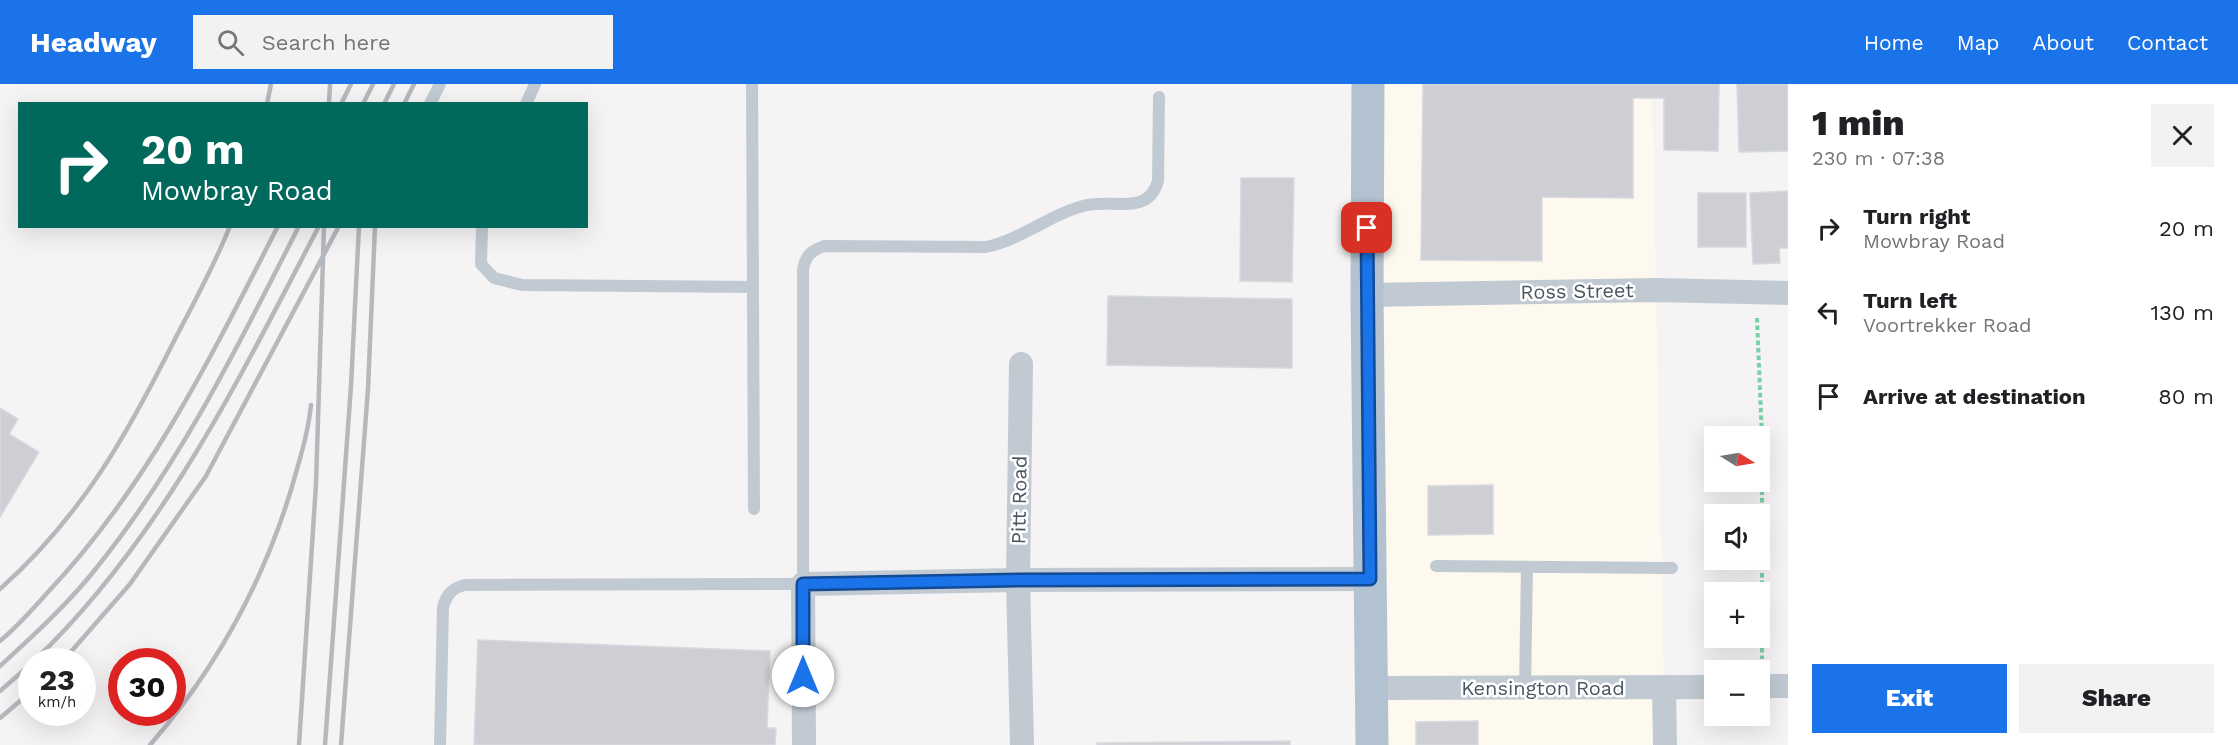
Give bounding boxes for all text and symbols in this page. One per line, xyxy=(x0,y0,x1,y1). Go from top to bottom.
search box xyxy=(193,15,613,69)
text: Headway xyxy=(30,26,157,59)
icon: search xyxy=(214,26,247,59)
text: Search here xyxy=(262,30,391,55)
text: Home xyxy=(1864,30,1924,55)
text: Map xyxy=(1957,30,2000,55)
text: About xyxy=(2033,30,2094,55)
text: Contact xyxy=(2127,30,2208,55)
text: 1 min xyxy=(1812,102,1905,144)
button: close xyxy=(2151,104,2214,167)
text: 20 m xyxy=(141,125,245,174)
icon: right xyxy=(42,126,120,204)
text: 230 m · 07:38 xyxy=(1812,146,1945,170)
text: Mowbray Road xyxy=(141,175,333,207)
pin xyxy=(1341,202,1392,253)
text: Turn right xyxy=(1863,204,1970,229)
icon: arrive xyxy=(1350,211,1383,244)
icon: right xyxy=(1812,212,1845,245)
text: 20 m xyxy=(2159,216,2214,241)
text: Mowbray Road xyxy=(1863,229,2005,253)
street label: Ross Street xyxy=(1520,278,1634,304)
text: Turn left xyxy=(1863,288,1957,313)
icon: left xyxy=(1812,296,1845,329)
text: 130 m xyxy=(2150,300,2214,325)
text: Voortrekker Road xyxy=(1863,313,2032,337)
icon: arrive xyxy=(1812,380,1845,413)
text: Arrive at destination xyxy=(1863,384,2086,409)
text: 80 m xyxy=(2158,384,2214,409)
north arrow xyxy=(1704,426,1770,492)
map controls xyxy=(1704,426,1770,726)
street label: Pitt Road xyxy=(1006,455,1032,545)
button: sound xyxy=(1704,504,1770,570)
button: + xyxy=(1704,582,1770,648)
position arrow xyxy=(771,644,835,708)
speed limit sign: 30 xyxy=(108,648,186,726)
button: − xyxy=(1704,660,1770,726)
text: 23 xyxy=(39,662,75,697)
button: Exit xyxy=(1812,664,2007,733)
button: Share xyxy=(2019,664,2214,733)
street label: Kensington Road xyxy=(1461,676,1625,700)
text: km/h xyxy=(38,693,76,711)

